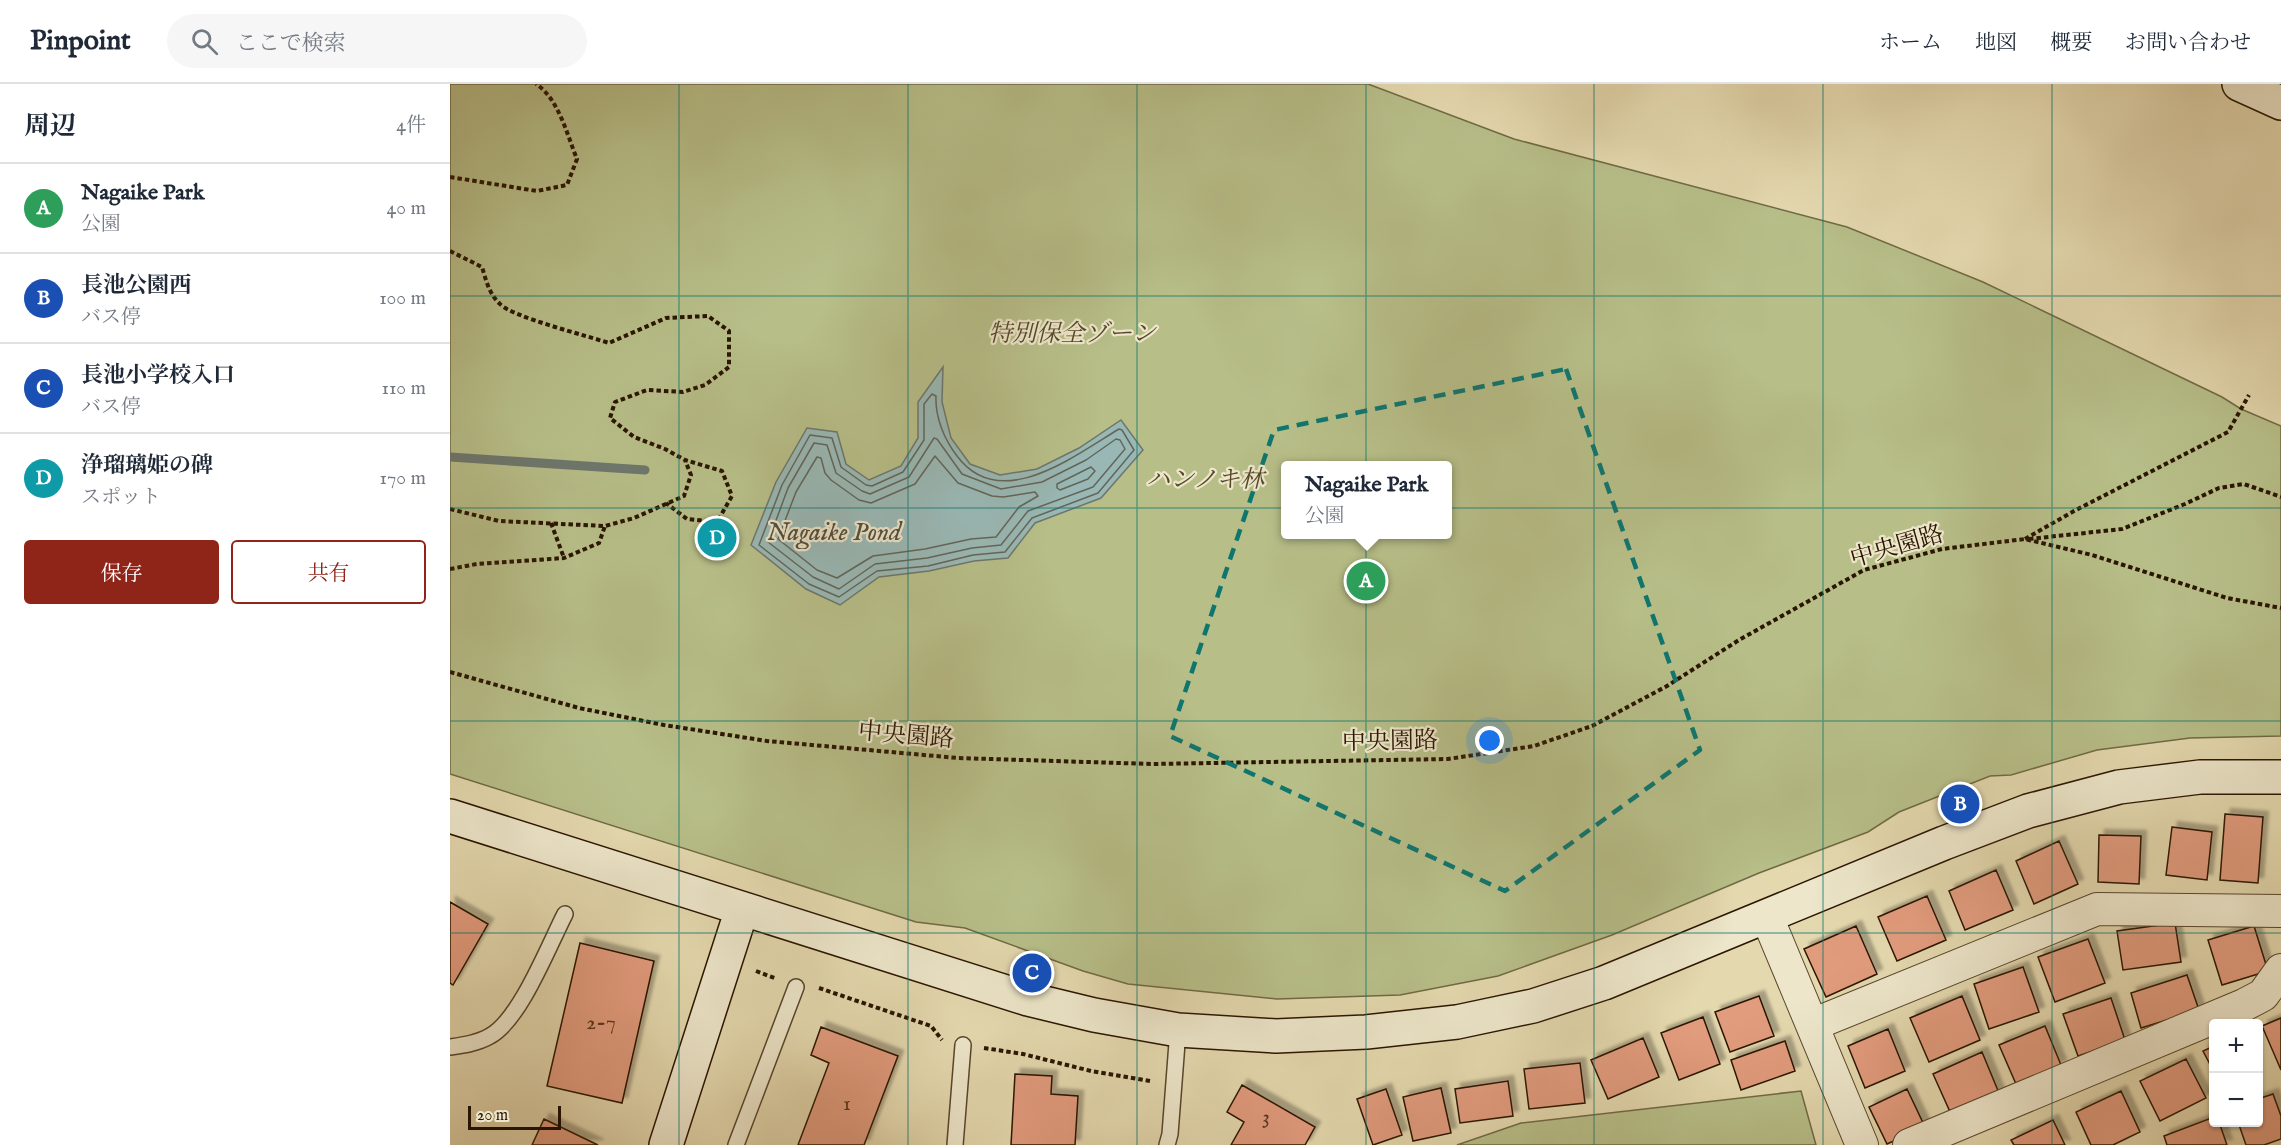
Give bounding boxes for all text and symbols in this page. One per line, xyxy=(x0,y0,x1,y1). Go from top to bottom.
search box xyxy=(167,14,587,68)
text: Pinpoint xyxy=(30,24,131,59)
icon: search xyxy=(188,25,221,58)
text: ここで検索 xyxy=(236,30,346,58)
text: ホーム xyxy=(1879,30,1942,57)
text: 地図 xyxy=(1975,30,2017,57)
text: 概要 xyxy=(2050,30,2092,57)
text: お問い合わせ xyxy=(2125,30,2251,57)
text: 周辺 xyxy=(24,110,76,143)
text: 4件 xyxy=(396,113,426,138)
text: Nagaike Park xyxy=(81,179,205,207)
text: A xyxy=(37,196,50,221)
text: 40 m xyxy=(387,196,426,221)
text: 公園 xyxy=(81,212,121,237)
text: 長池公園西 xyxy=(81,272,191,300)
text: B xyxy=(37,286,50,311)
text: 100 m xyxy=(379,286,426,311)
text: バス停 xyxy=(81,305,141,330)
park label: 特別保全ゾーン xyxy=(988,319,1158,350)
text: 長池小学校入口 xyxy=(81,362,235,390)
text: C xyxy=(36,376,51,401)
text: 110 m xyxy=(382,376,426,401)
text: バス停 xyxy=(81,395,141,420)
text: 浄瑠璃姫の碑 xyxy=(81,452,213,480)
popup xyxy=(1281,461,1452,539)
park label: ハンノキ林 xyxy=(1146,465,1267,496)
text: D xyxy=(35,466,52,491)
text: 170 m xyxy=(380,466,426,491)
text: Nagaike Park xyxy=(1305,471,1428,499)
text: スポット xyxy=(81,485,161,510)
text: 公園 xyxy=(1305,504,1345,529)
pin: D xyxy=(698,516,736,560)
water label: Nagaike Pond xyxy=(767,516,903,550)
street label: 中央園路 xyxy=(1847,519,1947,575)
button: 保存 xyxy=(24,540,219,604)
button: 共有 xyxy=(231,540,426,604)
pin: A xyxy=(1346,558,1386,604)
street label: 中央園路 xyxy=(857,716,955,756)
street label: 中央園路 xyxy=(1342,726,1438,758)
your location xyxy=(1475,726,1504,755)
pin: B xyxy=(1940,782,1980,826)
pin: C xyxy=(1012,950,1052,996)
house number: 2-7 xyxy=(586,1010,616,1037)
map controls xyxy=(2209,1019,2263,1127)
button: + xyxy=(2209,1019,2263,1073)
button: − xyxy=(2209,1073,2263,1127)
house number: 1 xyxy=(843,1091,851,1118)
scale bar xyxy=(468,1103,561,1130)
house number: 3 xyxy=(1262,1104,1270,1131)
text: 20 m xyxy=(477,1106,508,1126)

